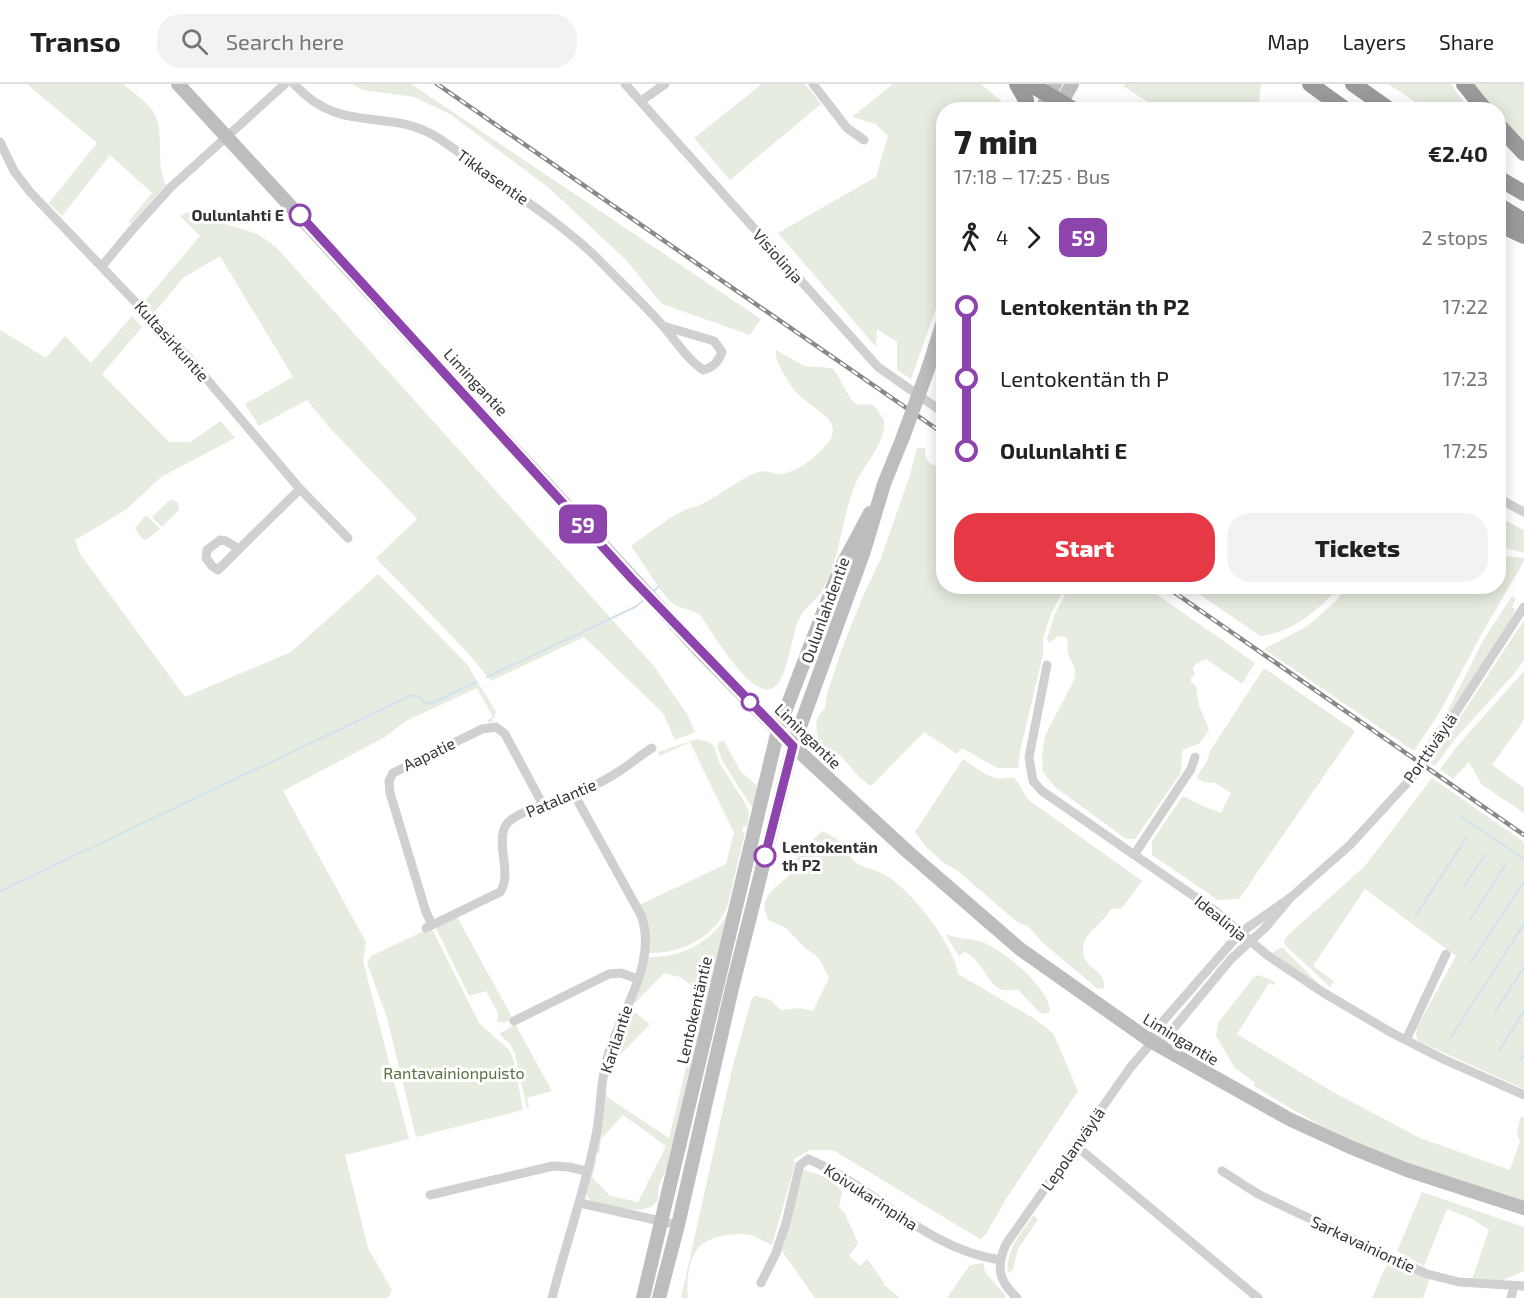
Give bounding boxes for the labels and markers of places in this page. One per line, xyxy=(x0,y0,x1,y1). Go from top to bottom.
marker: Oulunlahti E xyxy=(289,204,311,226)
place label: Oulunlahti E xyxy=(191,205,284,224)
unlabelled marker xyxy=(741,693,759,711)
place label: Lentokentän th P2 xyxy=(782,837,878,874)
marker: Lentokentän th P2 xyxy=(754,845,776,867)

